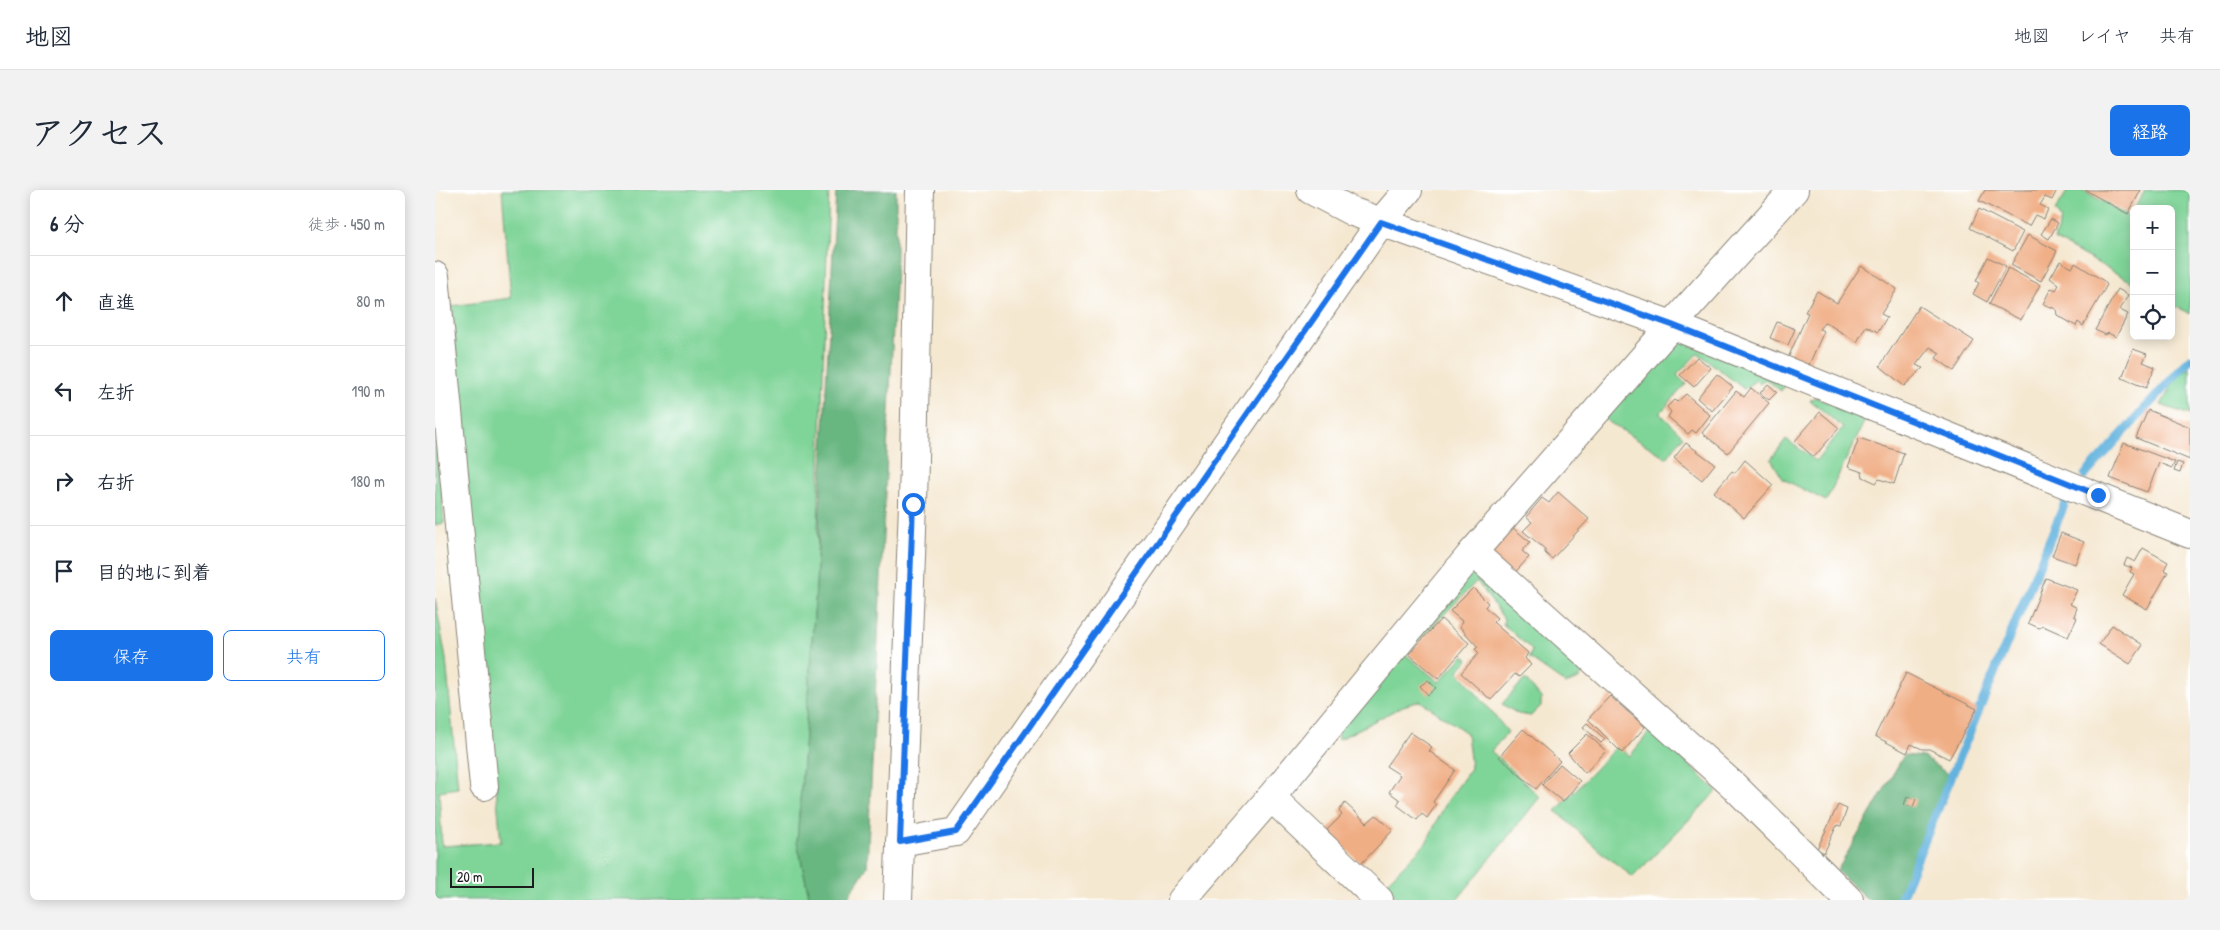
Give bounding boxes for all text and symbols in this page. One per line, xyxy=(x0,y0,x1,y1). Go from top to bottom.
text: 地図 xyxy=(25,20,73,52)
text: 地図 xyxy=(2014,23,2050,48)
text: レイヤ xyxy=(2078,23,2131,48)
text: 共有 xyxy=(2159,23,2195,48)
button: 経路 xyxy=(2110,105,2190,156)
text: アクセス xyxy=(30,109,168,156)
map controls xyxy=(2130,205,2175,340)
button: + xyxy=(2130,205,2175,250)
text: 6 分 xyxy=(50,209,84,238)
text: 徒歩 · 450 m xyxy=(308,213,385,235)
button: − xyxy=(2130,250,2175,295)
icon: ahead xyxy=(50,287,78,315)
text: 直進 xyxy=(97,289,135,315)
text: 80 m xyxy=(356,290,385,312)
button: locate xyxy=(2130,295,2175,340)
icon: left xyxy=(50,377,78,405)
text: 左折 xyxy=(97,379,135,405)
text: 190 m xyxy=(352,380,385,402)
icon: right xyxy=(50,467,78,495)
text: 右折 xyxy=(97,469,135,495)
text: 180 m xyxy=(351,470,385,492)
route end xyxy=(2087,484,2110,507)
route start xyxy=(902,493,925,516)
icon: arrive xyxy=(50,557,78,585)
text: 目的地に到着 xyxy=(97,559,211,585)
button: 保存 xyxy=(50,630,213,681)
button: 共有 xyxy=(223,630,385,681)
scale bar xyxy=(450,865,534,888)
text: 20 m xyxy=(457,867,483,886)

